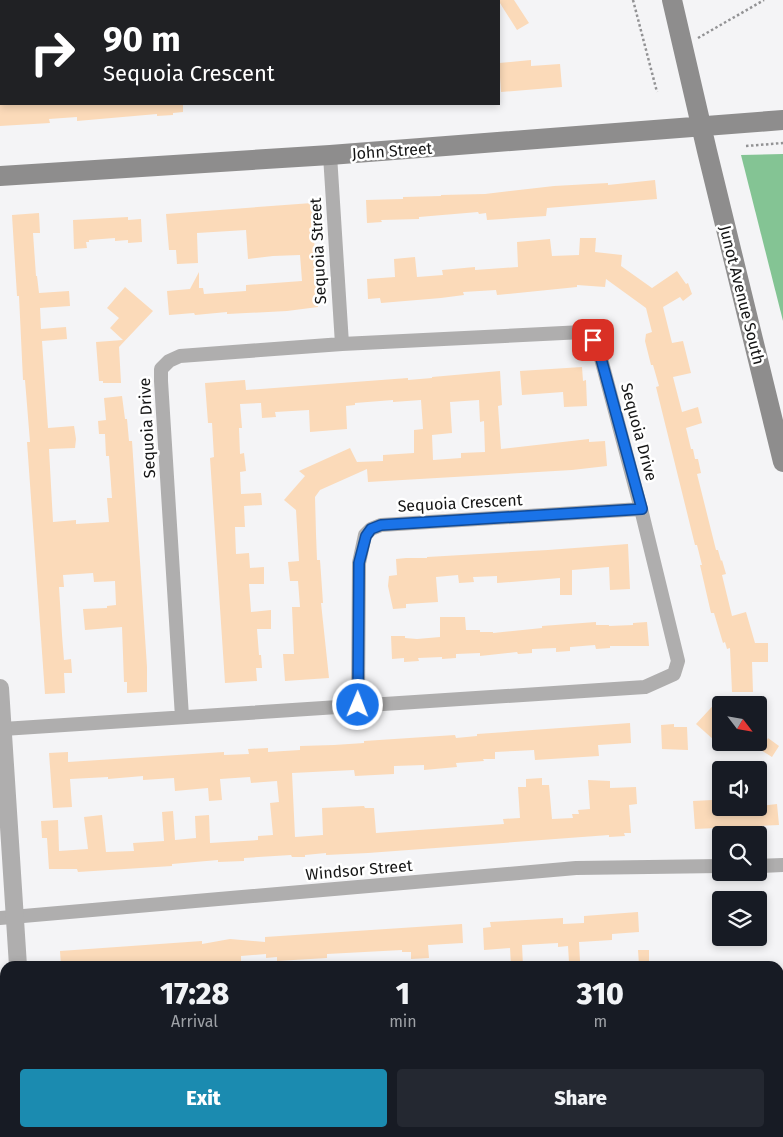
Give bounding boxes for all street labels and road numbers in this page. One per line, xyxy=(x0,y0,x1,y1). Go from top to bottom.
street label: John Street xyxy=(351,139,433,163)
street label: Sequoia Street xyxy=(306,197,330,305)
street label: Junot Avenue South xyxy=(716,223,768,367)
street label: Sequoia Drive xyxy=(135,377,159,479)
street label: Sequoia Drive xyxy=(617,381,661,483)
street label: Sequoia Crescent xyxy=(397,490,523,516)
street label: Windsor Street xyxy=(305,856,414,884)

